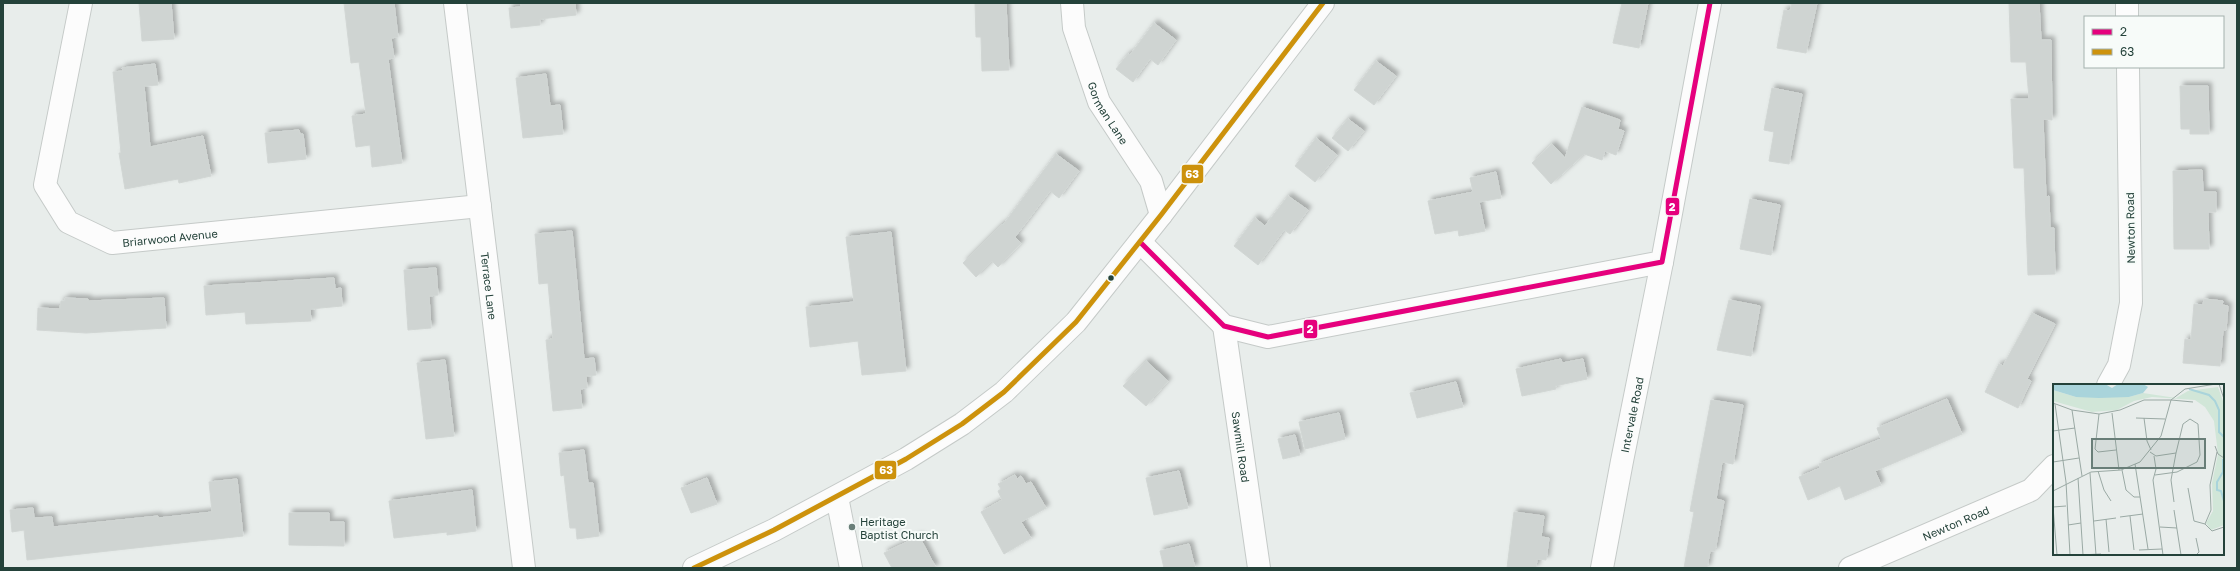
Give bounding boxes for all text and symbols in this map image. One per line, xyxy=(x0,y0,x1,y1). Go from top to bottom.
legend xyxy=(2084,16,2224,68)
text: 2 xyxy=(2120,24,2127,39)
text: 63 xyxy=(2120,44,2134,59)
street label: Gorman Lane xyxy=(1086,80,1131,146)
line badge: 63 xyxy=(1181,164,1204,184)
text: 63 xyxy=(1185,167,1199,180)
street label: Newton Road xyxy=(2123,192,2137,264)
line badge: 2 xyxy=(1665,197,1680,216)
text: 2 xyxy=(1669,200,1676,213)
street label: Briarwood Avenue xyxy=(122,226,218,248)
street label: Terrace Lane xyxy=(479,251,500,320)
unlabelled marker xyxy=(1106,273,1116,283)
line badge: 2 xyxy=(1303,319,1318,339)
text: 2 xyxy=(1307,322,1314,335)
street label: Intervale Road xyxy=(1617,376,1645,454)
inset map xyxy=(2053,384,2224,555)
street label: Sawmill Road xyxy=(1230,410,1253,483)
line badge: 63 xyxy=(874,460,897,480)
text: 63 xyxy=(879,463,893,476)
street label: Newton Road xyxy=(1920,502,1991,543)
place label: Heritage Baptist Church xyxy=(860,515,939,541)
marker: Heritage Baptist Church xyxy=(847,522,857,532)

